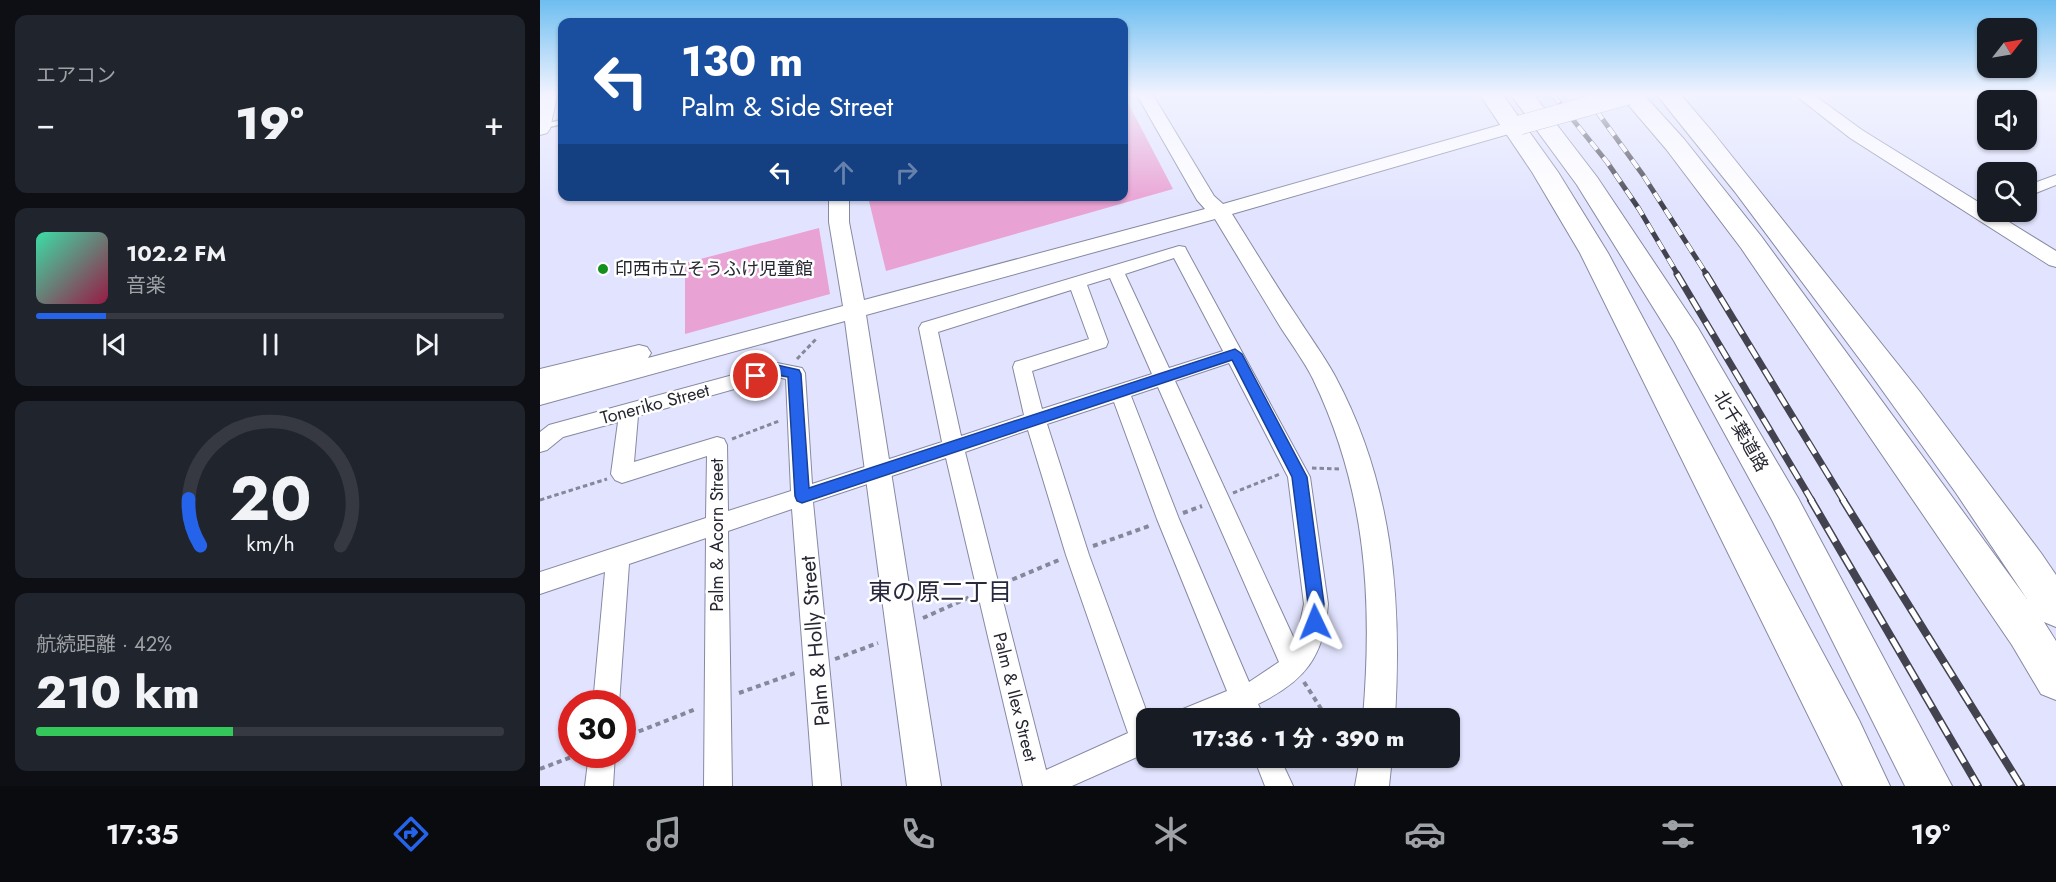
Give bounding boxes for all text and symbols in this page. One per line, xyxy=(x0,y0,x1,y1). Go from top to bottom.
north arrow xyxy=(1977,18,2037,78)
map controls xyxy=(1977,18,2037,222)
text: 130 m xyxy=(681,31,803,92)
icon: left xyxy=(582,42,660,120)
text: エアコン xyxy=(36,61,116,90)
text: Palm & Side Street xyxy=(681,87,893,126)
button: sound xyxy=(1977,90,2037,150)
text: 19° xyxy=(235,91,304,156)
text: − xyxy=(36,100,55,147)
text: + xyxy=(484,100,504,147)
icon: left xyxy=(764,156,797,189)
icon: ahead xyxy=(827,156,860,189)
icon: right xyxy=(890,156,923,189)
button: search xyxy=(1977,162,2037,222)
text: 102.2 FM xyxy=(126,237,226,269)
place label: 印西市立そうふけ児童館 xyxy=(615,256,813,282)
marker: 印西市立そうふけ児童館 xyxy=(596,262,610,276)
text: 音楽 xyxy=(126,271,166,300)
icon: previous xyxy=(98,328,131,361)
icon: pause xyxy=(254,328,287,361)
icon: next xyxy=(410,328,443,361)
pin xyxy=(730,350,781,401)
icon: arrive xyxy=(739,359,772,392)
street label: Toneriko Street xyxy=(598,377,713,431)
street label: 北千葉道路 xyxy=(1707,386,1775,476)
text: 20 xyxy=(229,454,311,544)
street label: Palm & Acorn Street xyxy=(704,458,730,612)
text: km/h xyxy=(246,529,294,560)
street label: Palm & Holly Street xyxy=(793,555,837,727)
district label: 東の原二丁目 xyxy=(868,574,1012,609)
position arrow xyxy=(1283,590,1347,654)
text: 航続距離 · 42% xyxy=(36,630,172,659)
street label: Palm & Ilex Street xyxy=(986,630,1044,765)
text: 210 km xyxy=(36,660,200,725)
speed limit sign: 30 xyxy=(558,690,636,768)
text: 17:36 · 1 分 · 390 m xyxy=(1192,722,1404,754)
icon: directions xyxy=(390,813,432,855)
icon: music xyxy=(643,813,685,855)
icon: phone xyxy=(897,813,939,855)
icon: climate xyxy=(1150,813,1192,855)
icon: car xyxy=(1404,813,1446,855)
icon: filters xyxy=(1657,813,1699,855)
text: 17:35 xyxy=(106,815,179,854)
text: 19° xyxy=(1910,815,1950,854)

